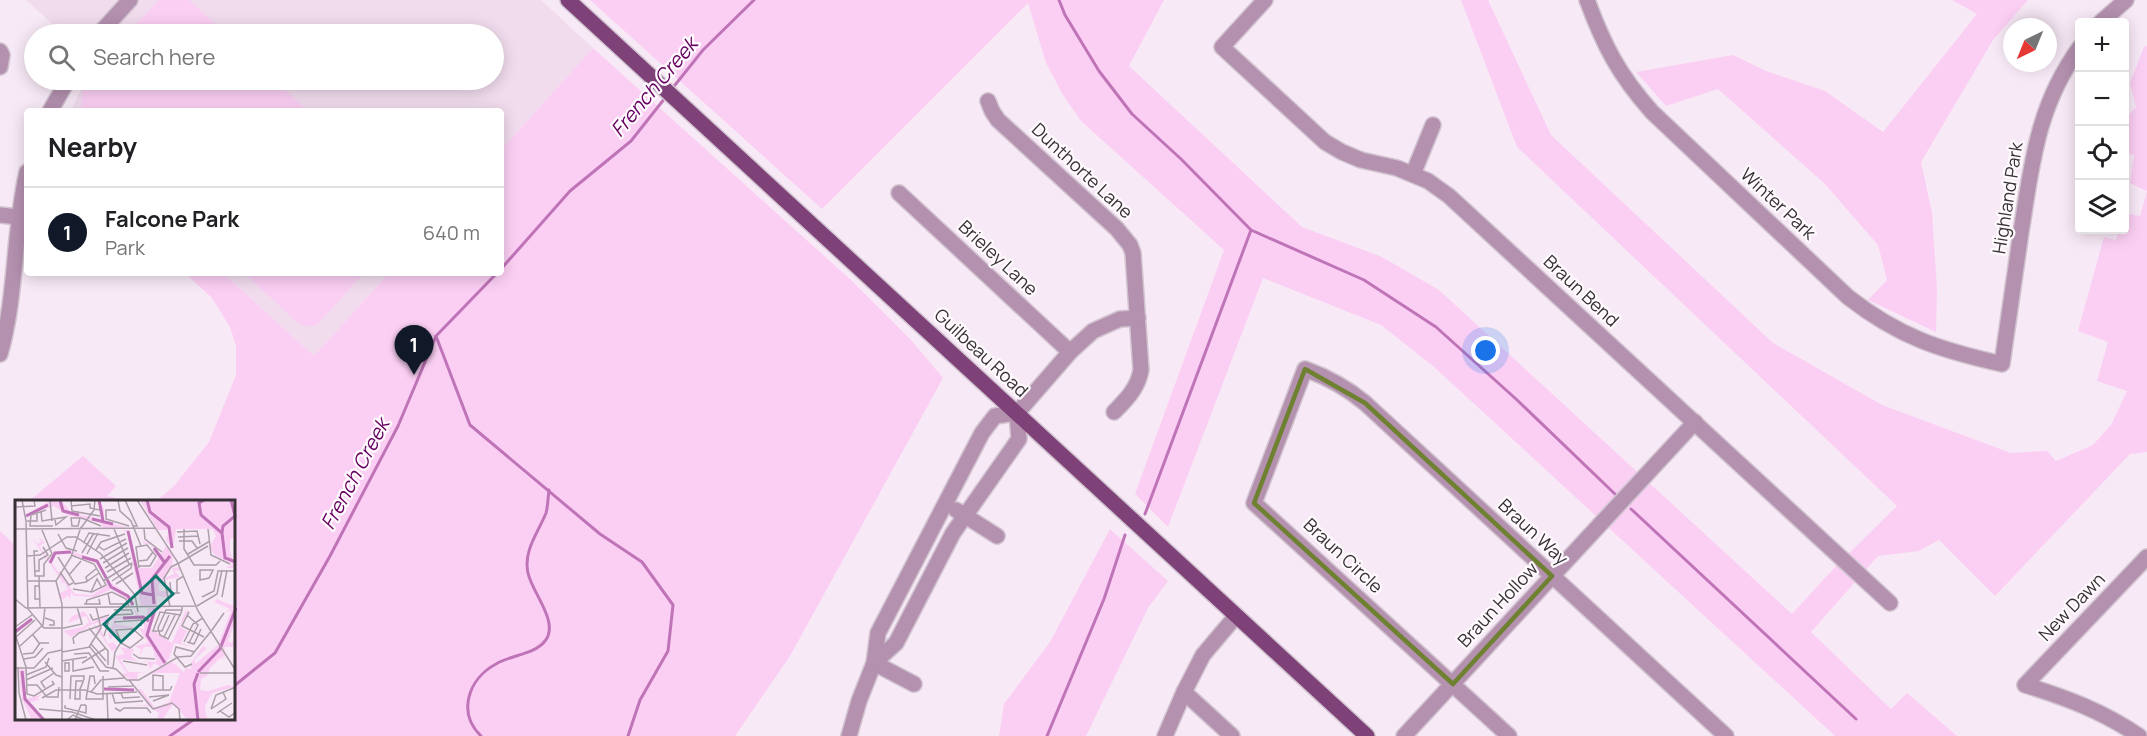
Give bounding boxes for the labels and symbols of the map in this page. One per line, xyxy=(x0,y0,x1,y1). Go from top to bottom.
north arrow xyxy=(2003,18,2057,72)
water label: French Creek xyxy=(604,29,705,142)
street label: Dunthorte Lane xyxy=(1027,117,1138,223)
street label: Highland Park xyxy=(1986,139,2028,255)
street label: Winter Park xyxy=(1736,162,1822,245)
street label: Brieley Lane xyxy=(954,214,1044,300)
street label: Braun Bend xyxy=(1539,249,1625,331)
street label: Guilbeau Road xyxy=(930,303,1034,402)
pin: 1 xyxy=(394,326,434,375)
your location xyxy=(1471,336,1500,365)
water label: French Creek xyxy=(314,411,397,534)
street label: Braun Way xyxy=(1494,493,1574,570)
inset map xyxy=(15,500,236,721)
street label: Braun Circle xyxy=(1299,512,1388,598)
street label: Braun Hollow xyxy=(1452,557,1543,652)
street label: New Dawn xyxy=(2033,567,2110,646)

